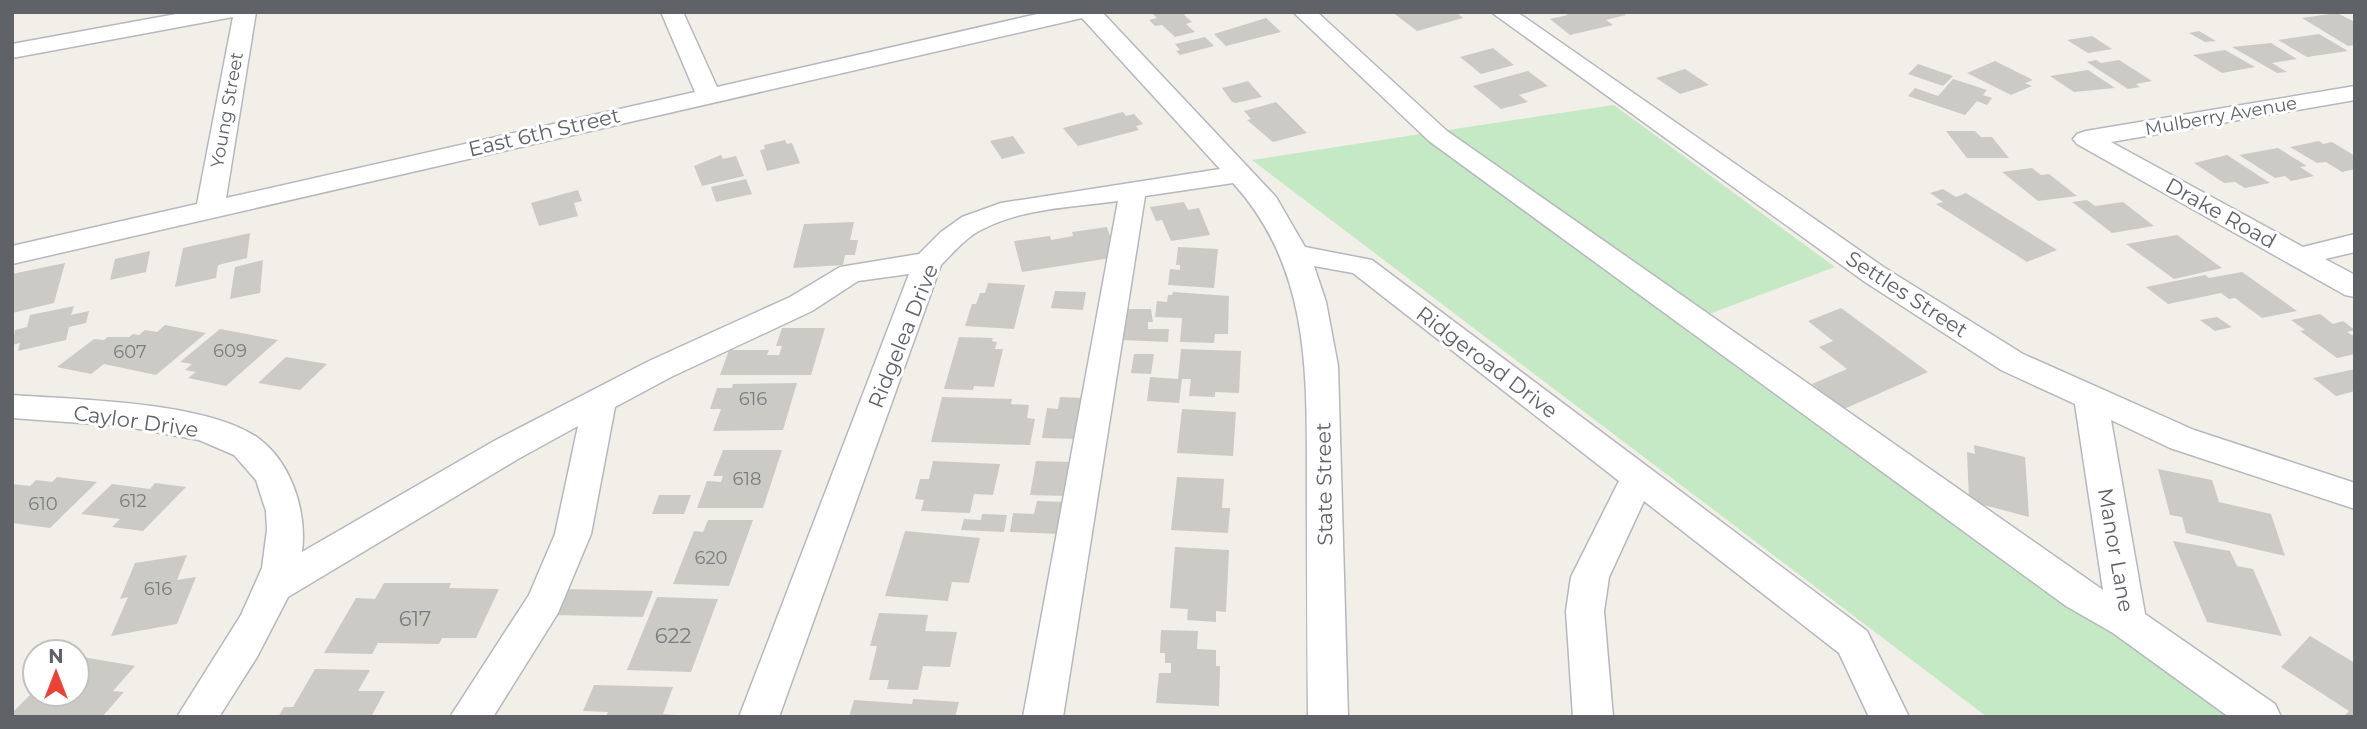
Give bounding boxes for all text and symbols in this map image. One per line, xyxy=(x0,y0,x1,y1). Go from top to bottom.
street label: Young Street xyxy=(206,50,248,170)
street label: Mulberry Avenue xyxy=(2143,92,2299,140)
street label: East 6th Street xyxy=(466,102,622,162)
street label: Drake Road xyxy=(2161,172,2281,254)
street label: Settles Street xyxy=(1842,245,1972,343)
street label: Ridgelea Drive xyxy=(863,260,943,412)
street label: Ridgeroad Drive xyxy=(1411,301,1563,423)
house number: 609 xyxy=(213,340,247,362)
house number: 607 xyxy=(113,341,147,363)
house number: 616 xyxy=(739,388,767,410)
street label: Caylor Drive xyxy=(72,400,200,442)
street label: State Street xyxy=(1310,422,1338,546)
house number: 618 xyxy=(733,468,761,490)
street label: Manor Lane xyxy=(2093,486,2139,614)
house number: 612 xyxy=(119,490,147,512)
house number: 610 xyxy=(28,493,58,515)
house number: 620 xyxy=(694,547,728,569)
house number: 616 xyxy=(144,578,172,600)
house number: 617 xyxy=(399,606,431,631)
house number: 622 xyxy=(655,623,691,648)
north arrow xyxy=(21,638,91,708)
text: N xyxy=(48,645,64,668)

